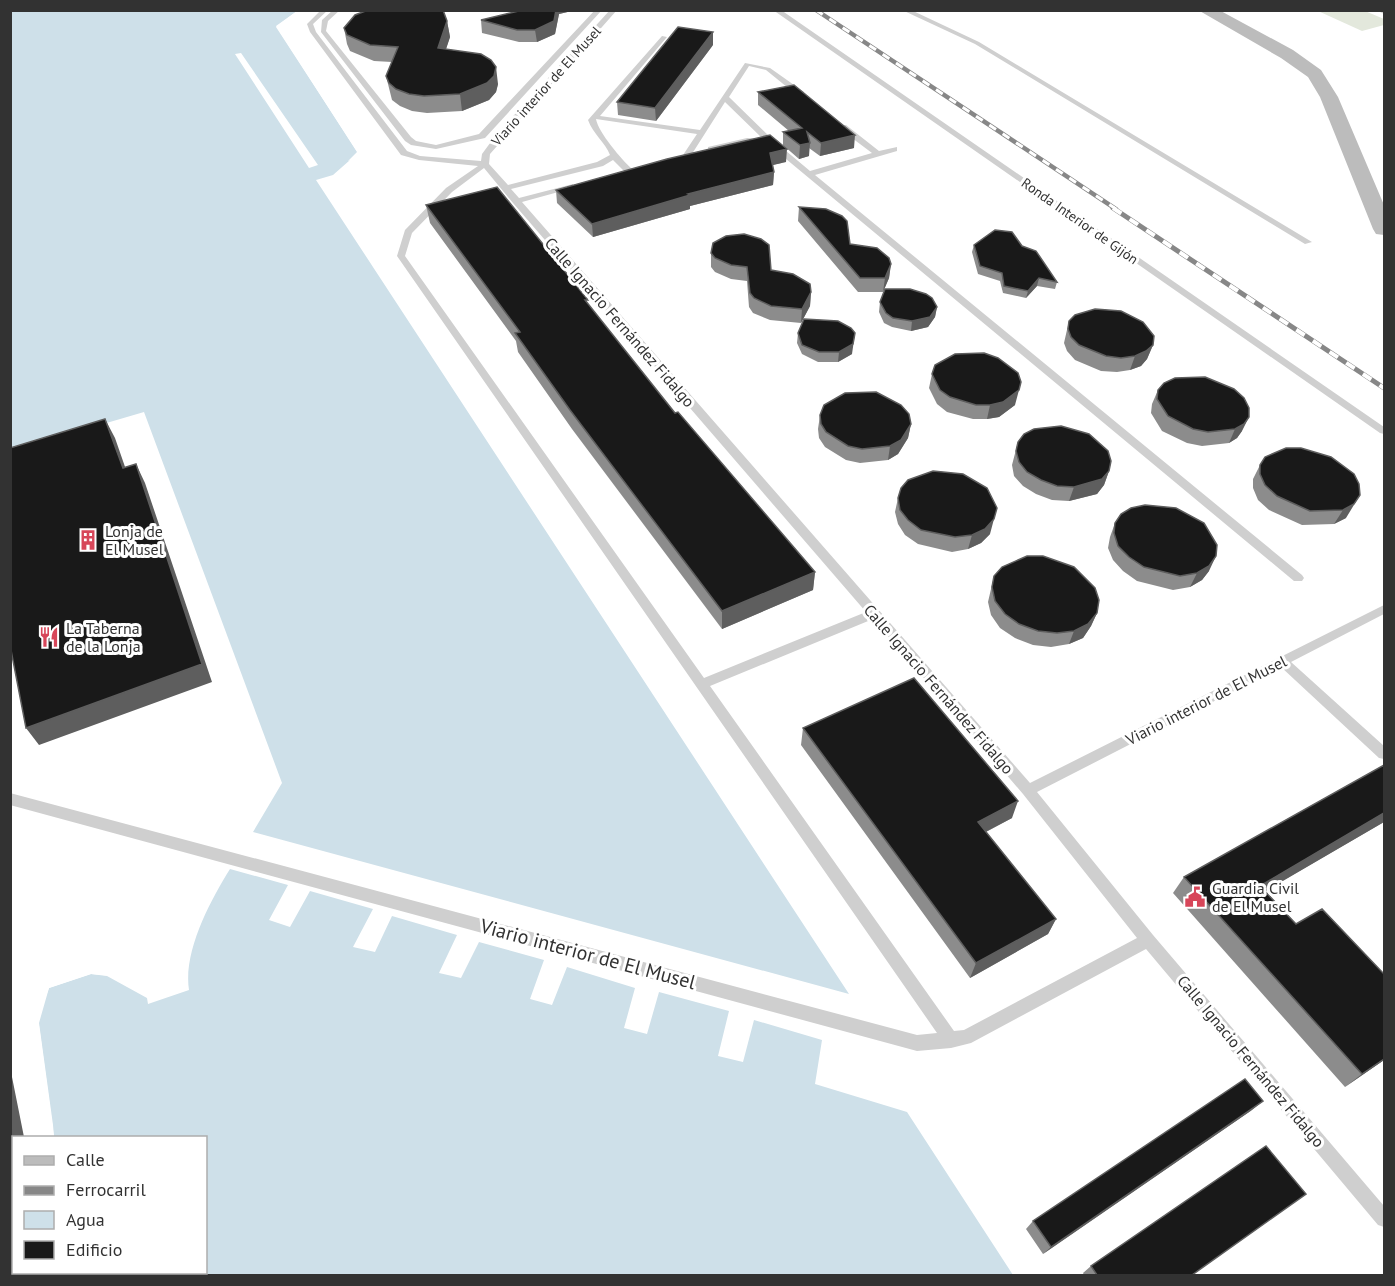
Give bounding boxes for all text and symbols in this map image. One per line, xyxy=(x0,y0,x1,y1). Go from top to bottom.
street label: Viario interior de El Musel xyxy=(487,22,605,151)
street label: Ronda Interior de Gijón xyxy=(1018,174,1142,268)
street label: Calle Ignacio Fernández Fidalgo xyxy=(541,233,699,411)
place label: Lonja de El Musel xyxy=(105,521,164,559)
building icon: Lonja de El Musel xyxy=(76,528,100,552)
street label: Calle Ignacio Fernández Fidalgo xyxy=(860,600,1018,778)
place label: La Taberna de la Lonja xyxy=(66,618,141,656)
restaurant icon: La Taberna de la Lonja xyxy=(37,625,61,649)
street label: Viario interior de El Musel xyxy=(1121,651,1290,750)
place label: Guardia Civil de El Musel xyxy=(1212,878,1299,916)
public building icon: Guardia Civil de El Musel xyxy=(1183,885,1207,909)
street label: Viario interior de El Musel xyxy=(476,912,699,995)
street label: Calle Ignacio Fernández Fidalgo xyxy=(1173,971,1329,1151)
legend xyxy=(12,1136,207,1274)
text: Calle xyxy=(66,1148,105,1171)
text: Ferrocarril xyxy=(66,1178,146,1201)
text: Agua xyxy=(66,1208,105,1231)
text: Edificio xyxy=(66,1238,122,1261)

